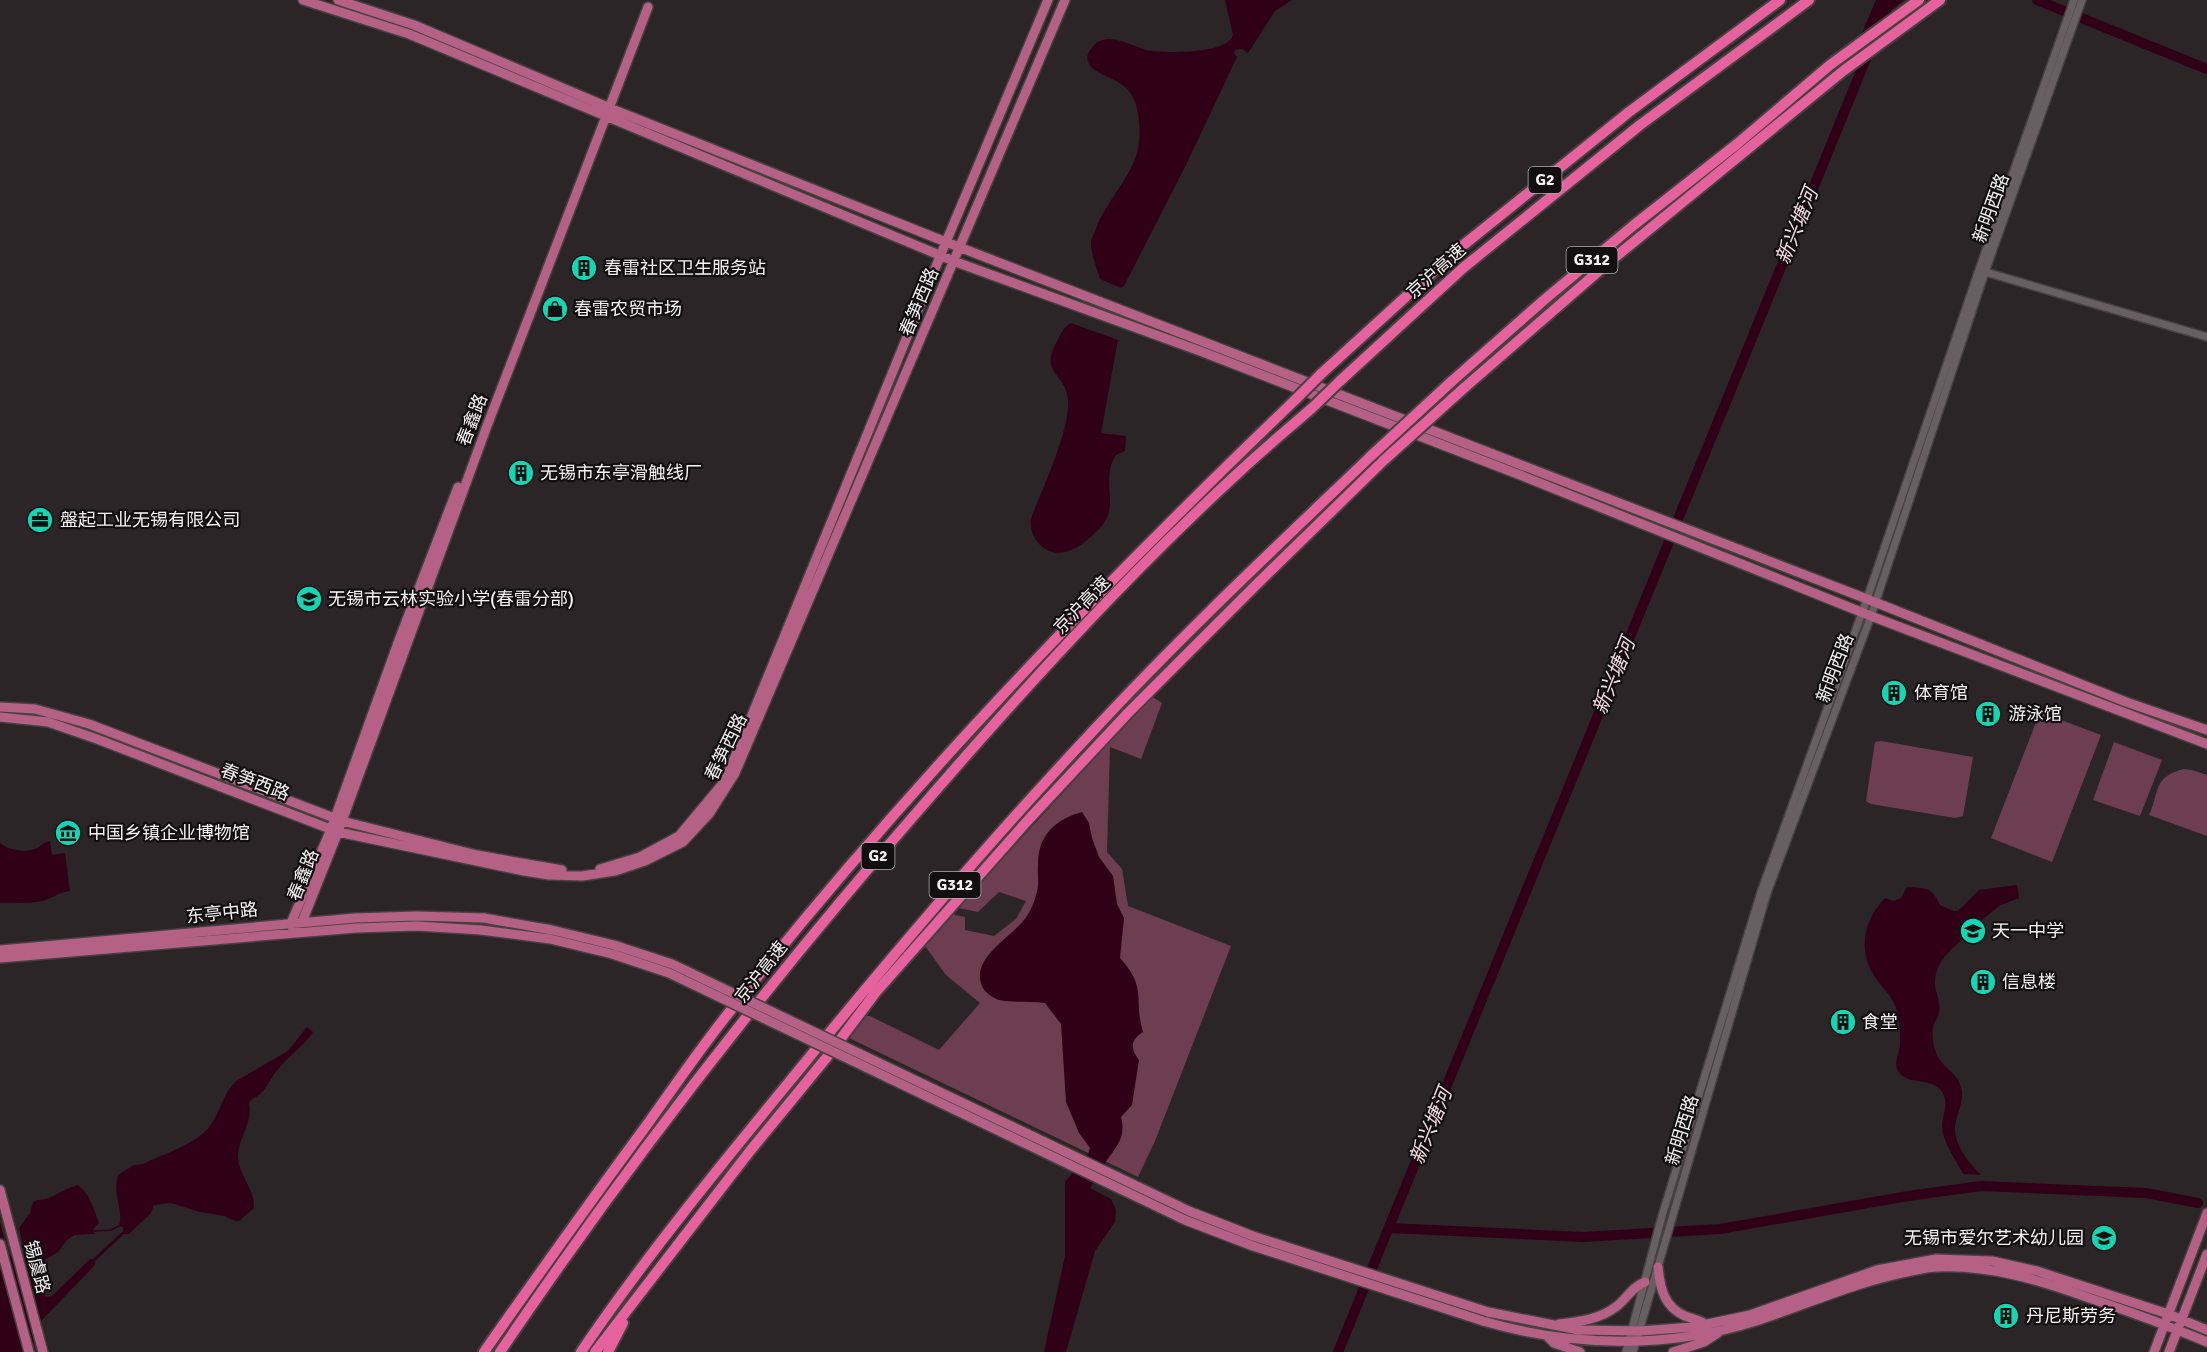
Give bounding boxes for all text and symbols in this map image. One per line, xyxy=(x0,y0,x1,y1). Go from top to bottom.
road number: G2 xyxy=(1528,167,1562,193)
street label: 新明西路 xyxy=(1968,170,2014,246)
water label: 新兴塘河 xyxy=(1770,181,1825,268)
street label: 京沪高速 xyxy=(1402,239,1470,303)
road number: G312 xyxy=(1566,247,1618,273)
building icon: 春雷社区卫生服务站 xyxy=(569,253,599,283)
place label: 春雷社区卫生服务站 xyxy=(604,257,766,279)
street label: 春笋西路 xyxy=(895,265,943,339)
shop icon: 春雷农贸市场 xyxy=(540,294,570,324)
place label: 春雷农贸市场 xyxy=(574,298,682,320)
street label: 春鑫路 xyxy=(452,391,492,449)
building icon: 无锡市东亭滑触线厂 xyxy=(506,458,536,488)
place label: 无锡市东亭滑触线厂 xyxy=(540,462,702,484)
office icon: 盤起工业无锡有限公司 xyxy=(25,505,55,535)
place label: 盤起工业无锡有限公司 xyxy=(60,509,240,531)
street label: 京沪高速 xyxy=(1049,571,1115,639)
school or university icon: 无锡市云林实验小学(春雷分部) xyxy=(294,584,324,614)
place label: 无锡市云林实验小学(春雷分部) xyxy=(328,588,574,610)
street label: 新明西路 xyxy=(1812,630,1858,706)
water label: 新兴塘河 xyxy=(1587,631,1642,718)
building icon: 体育馆 xyxy=(1879,678,1909,708)
place label: 体育馆 xyxy=(1914,682,1968,704)
building icon: 游泳馆 xyxy=(1973,699,2003,729)
place label: 游泳馆 xyxy=(2008,703,2062,725)
street label: 春笋西路 xyxy=(700,710,752,784)
street label: 春笋西路 xyxy=(217,759,293,805)
museum icon: 中国乡镇企业博物馆 xyxy=(53,818,83,848)
place label: 中国乡镇企业博物馆 xyxy=(88,822,250,844)
road number: G2 xyxy=(862,843,894,869)
street label: 春鑫路 xyxy=(283,846,323,904)
road number: G312 xyxy=(930,872,980,898)
street label: 东亭中路 xyxy=(185,898,259,928)
school or university icon: 天一中学 xyxy=(1958,916,1988,946)
place label: 天一中学 xyxy=(1992,920,2064,942)
street label: 京沪高速 xyxy=(730,937,792,1007)
building icon: 信息楼 xyxy=(1968,967,1998,997)
place label: 信息楼 xyxy=(2002,971,2056,993)
building icon: 食堂 xyxy=(1828,1007,1858,1037)
place label: 食堂 xyxy=(1862,1011,1898,1033)
water label: 新兴塘河 xyxy=(1404,1081,1459,1168)
street label: 新明西路 xyxy=(1661,1092,1703,1168)
school or university icon: 无锡市爱尔艺术幼儿园 xyxy=(2089,1223,2119,1253)
place label: 无锡市爱尔艺术幼儿园 xyxy=(1904,1227,2084,1249)
street label: 锡虞路 xyxy=(19,1238,55,1296)
building icon: 丹尼斯劳务 xyxy=(1991,1301,2021,1331)
place label: 丹尼斯劳务 xyxy=(2026,1305,2116,1327)

